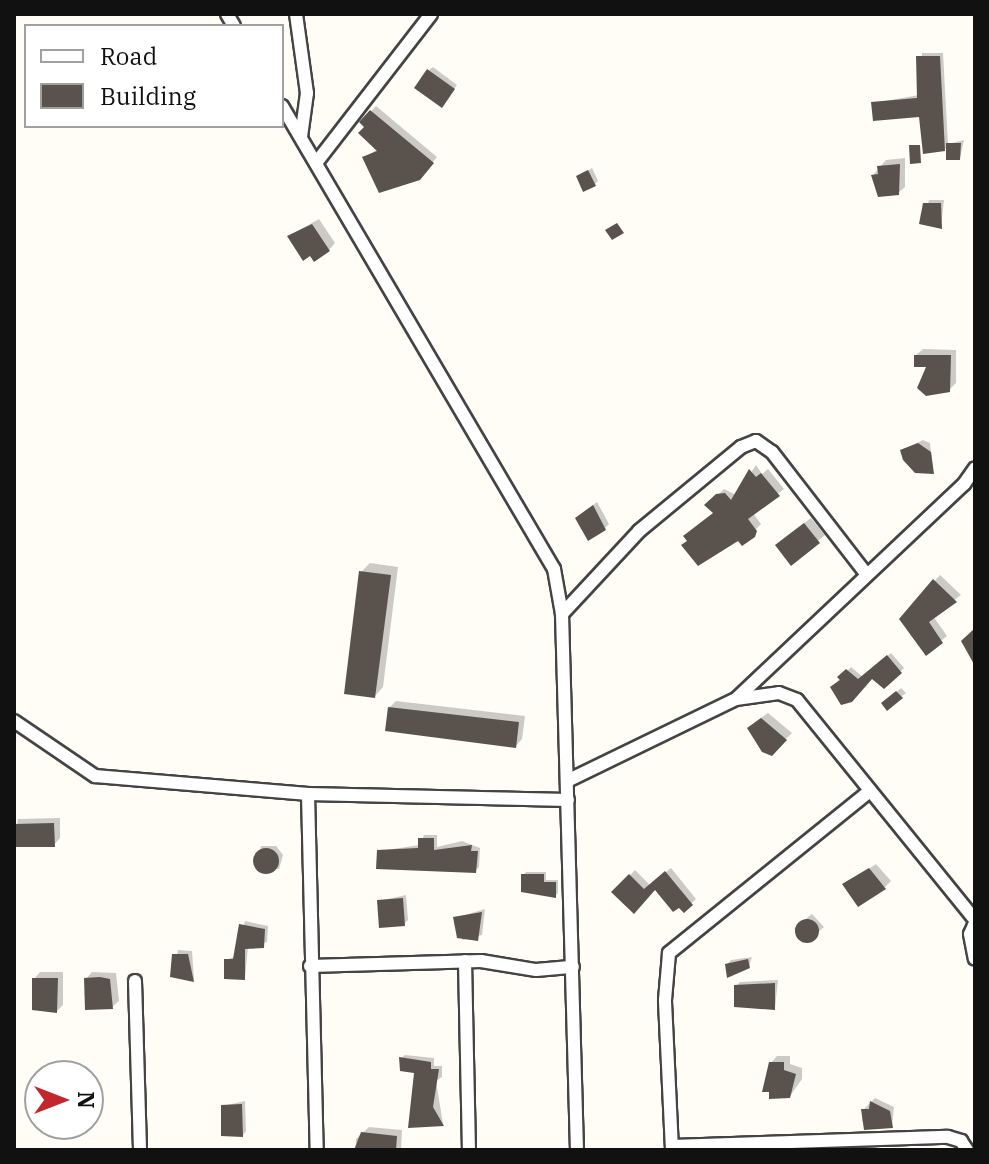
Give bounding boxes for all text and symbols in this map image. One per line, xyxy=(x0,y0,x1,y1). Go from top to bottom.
legend xyxy=(24,24,284,128)
text: Road xyxy=(100,40,157,72)
text: Building xyxy=(100,80,196,112)
north arrow xyxy=(24,1060,104,1140)
text: N xyxy=(72,1091,101,1109)

